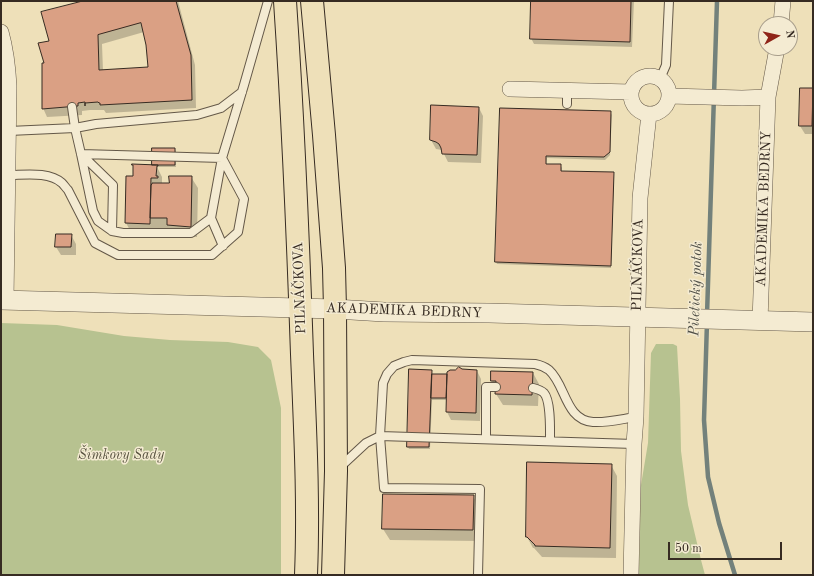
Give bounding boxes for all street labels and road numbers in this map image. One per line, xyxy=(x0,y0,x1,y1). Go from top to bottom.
street label: AKADEMIKA BEDRNY xyxy=(753,131,775,287)
street label: PILNÁČKOVA xyxy=(629,219,647,311)
street label: PILNÁČKOVA xyxy=(290,242,310,334)
street label: AKADEMIKA BEDRNY xyxy=(326,300,482,322)

